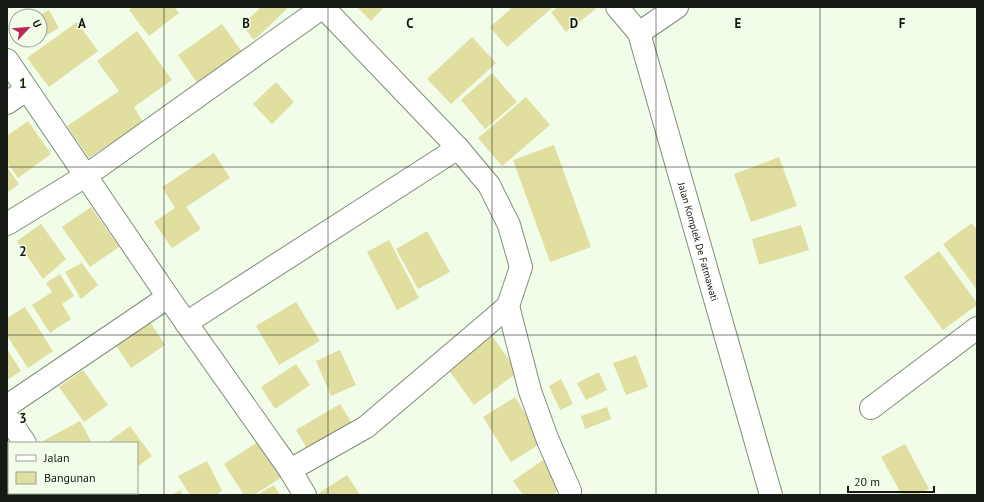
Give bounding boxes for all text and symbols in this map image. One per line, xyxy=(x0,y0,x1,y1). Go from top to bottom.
north arrow xyxy=(8,8,48,48)
text: A xyxy=(78,15,86,32)
text: B xyxy=(242,15,250,32)
text: C xyxy=(406,15,414,32)
text: D xyxy=(570,15,578,32)
text: E xyxy=(735,15,742,32)
text: F xyxy=(899,15,906,32)
text: U xyxy=(29,17,45,30)
text: 1 xyxy=(19,75,27,92)
street label: Jalan Komplek De Fatmawati xyxy=(675,180,721,303)
text: 2 xyxy=(19,243,27,260)
text: 3 xyxy=(19,410,27,427)
legend xyxy=(8,442,138,494)
text: Jalan xyxy=(43,450,69,465)
scale bar xyxy=(848,468,934,494)
text: Bangunan xyxy=(44,470,96,485)
text: 20 m xyxy=(854,474,880,489)

